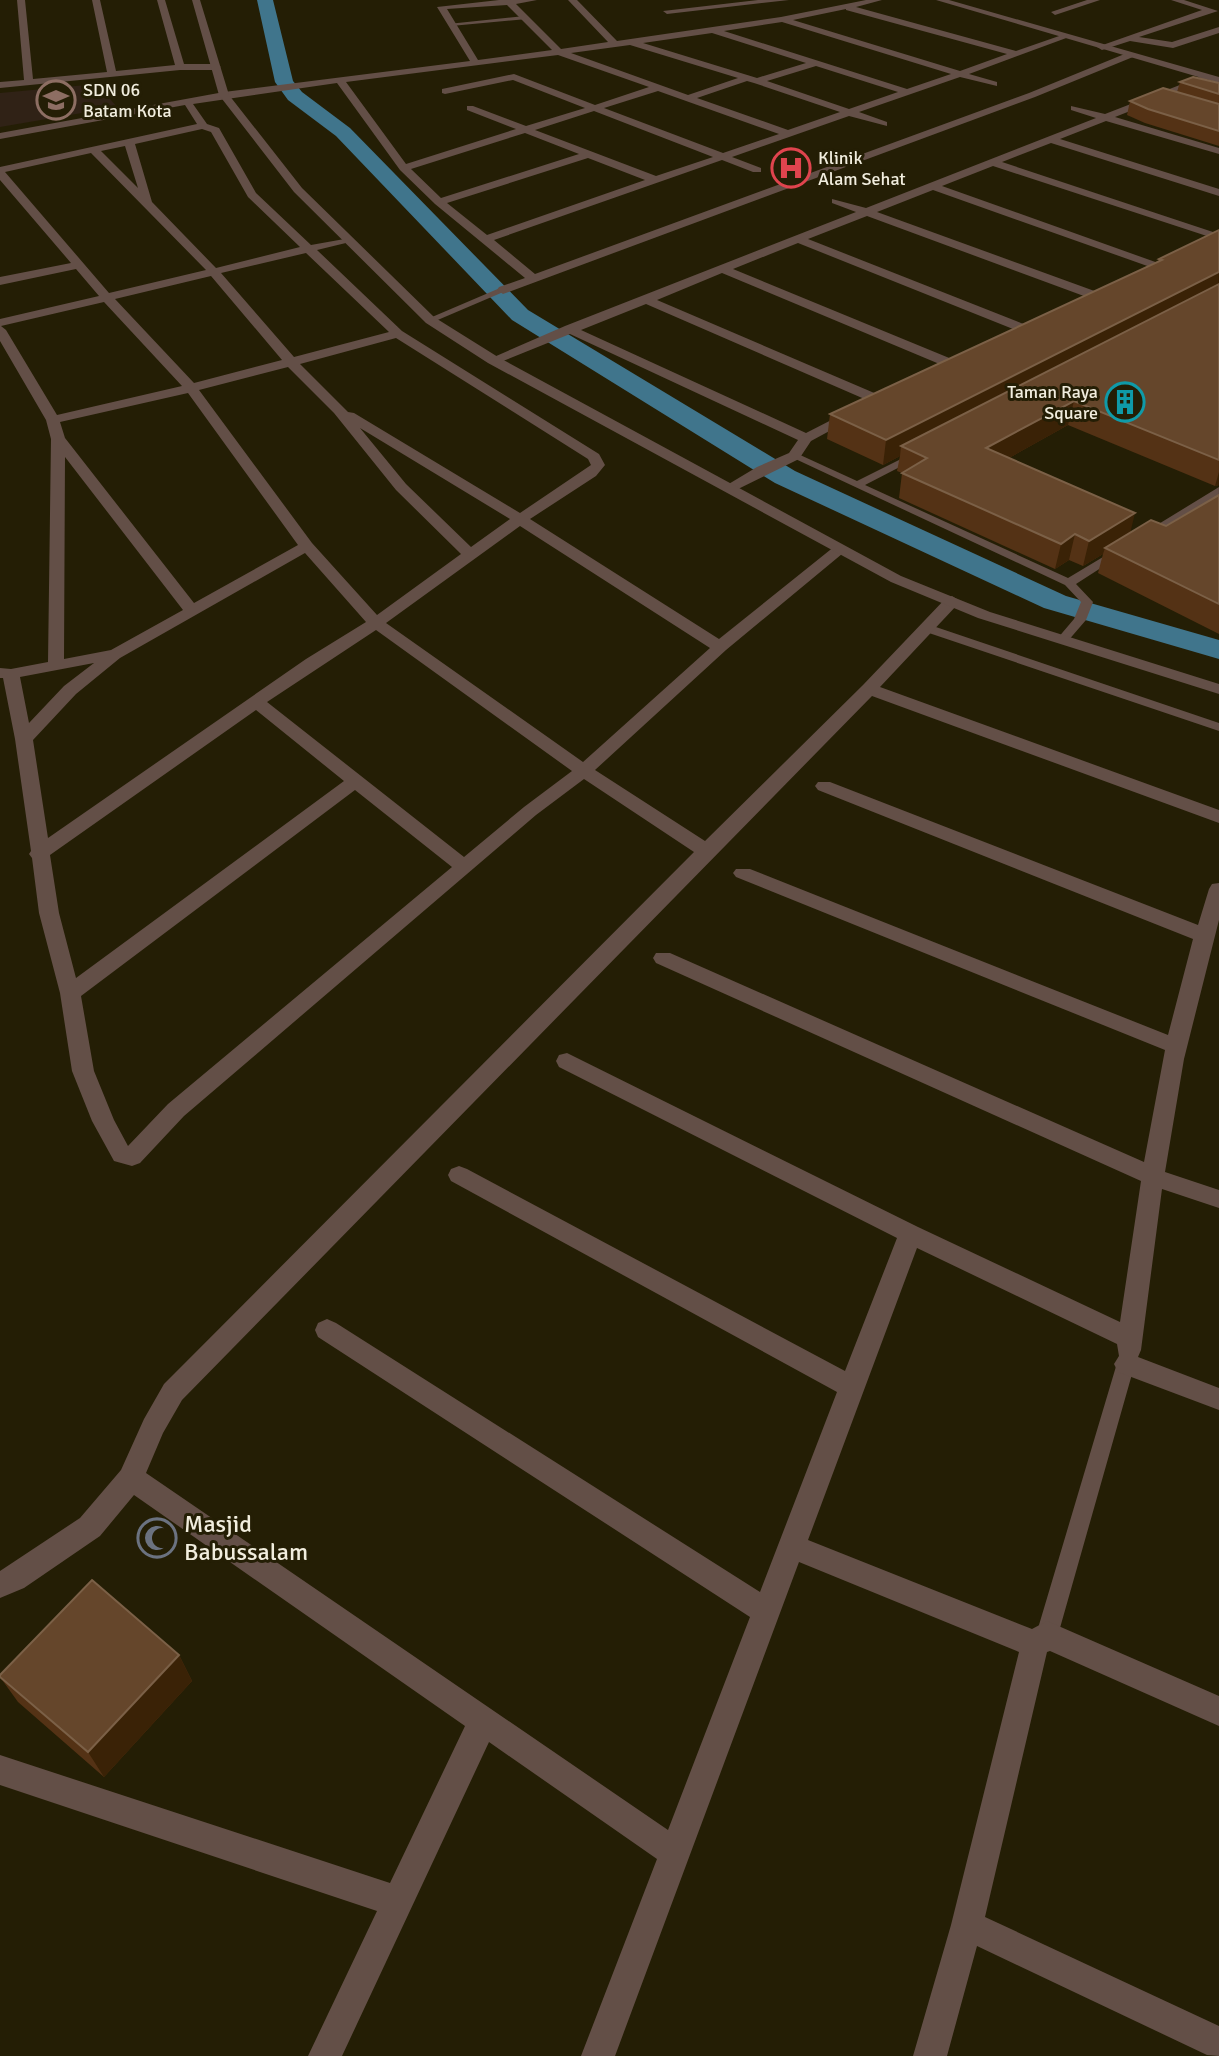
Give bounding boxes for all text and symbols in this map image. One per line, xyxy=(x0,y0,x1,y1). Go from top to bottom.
school or university icon: SDN 06 Batam Kota xyxy=(35,79,77,121)
place label: SDN 06 Batam Kota xyxy=(83,79,172,122)
hospital icon: Klinik Alam Sehat xyxy=(770,147,812,189)
place label: Klinik Alam Sehat xyxy=(818,147,906,190)
place label: Taman Raya Square xyxy=(1007,381,1098,424)
building icon: Taman Raya Square xyxy=(1104,381,1146,423)
place label: Masjid Babussalam xyxy=(184,1509,308,1567)
mosque icon: Masjid Babussalam xyxy=(136,1517,178,1559)

